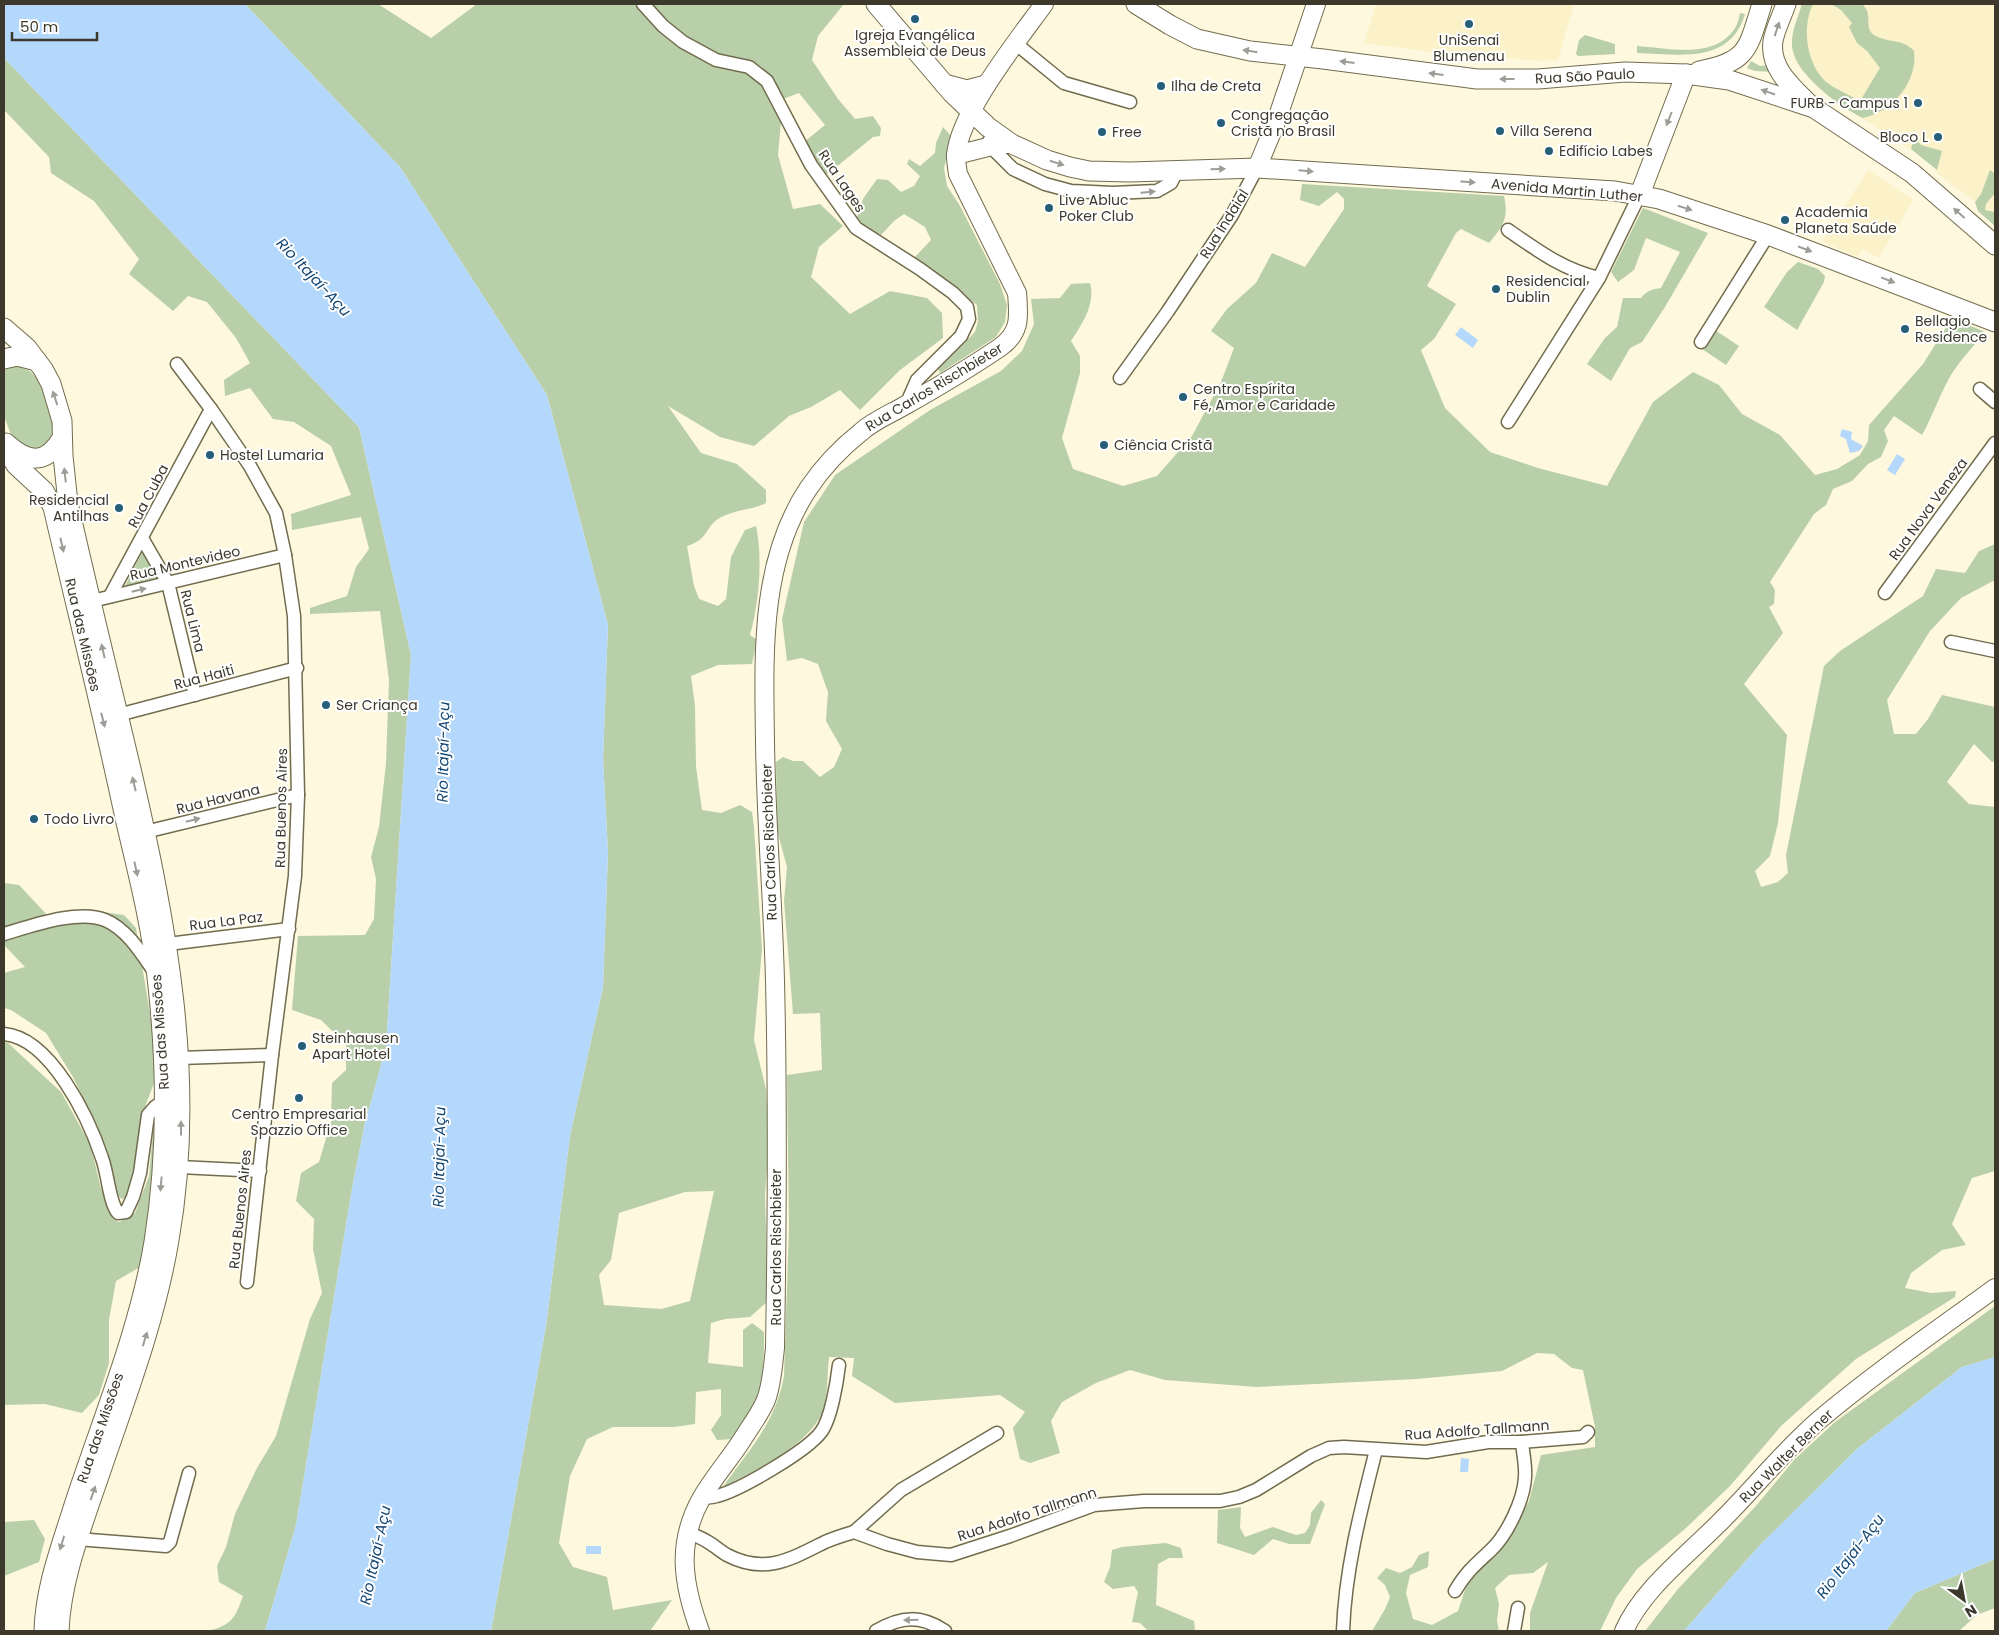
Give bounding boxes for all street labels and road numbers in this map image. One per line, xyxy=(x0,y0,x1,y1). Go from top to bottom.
street label: Rua São Paulo xyxy=(1535,63,1635,89)
street label: Rua Lages xyxy=(814,146,870,216)
street label: Avenida Martin Luther xyxy=(1490,173,1644,207)
street label: Rua Indaial xyxy=(1195,185,1253,263)
street label: Rua Carlos Rischbieter xyxy=(862,338,1006,436)
street label: Rua Nova Veneza xyxy=(1884,454,1972,564)
street label: Rua Cuba xyxy=(123,461,173,531)
street label: Rua Montevideo xyxy=(128,541,242,585)
street label: Rua das Missões xyxy=(60,576,106,694)
street label: Rua Lima xyxy=(176,588,210,654)
street label: Rua Haiti xyxy=(172,659,236,695)
street label: Rua Buenos Aires xyxy=(270,748,292,868)
street label: Rua Carlos Rischbieter xyxy=(756,763,782,921)
street label: Rua Havana xyxy=(174,779,262,819)
street label: Rua La Paz xyxy=(188,907,264,935)
street label: Rua das Missões xyxy=(146,974,174,1090)
street label: Rua Buenos Aires xyxy=(224,1148,256,1270)
street label: Rua Carlos Rischbieter xyxy=(766,1169,786,1325)
street label: Rua das Missões xyxy=(72,1370,128,1486)
street label: Rua Walter Berner xyxy=(1735,1405,1837,1507)
street label: Rua Adolfo Tallmann xyxy=(1404,1415,1550,1445)
street label: Rua Adolfo Tallmann xyxy=(955,1482,1099,1546)

